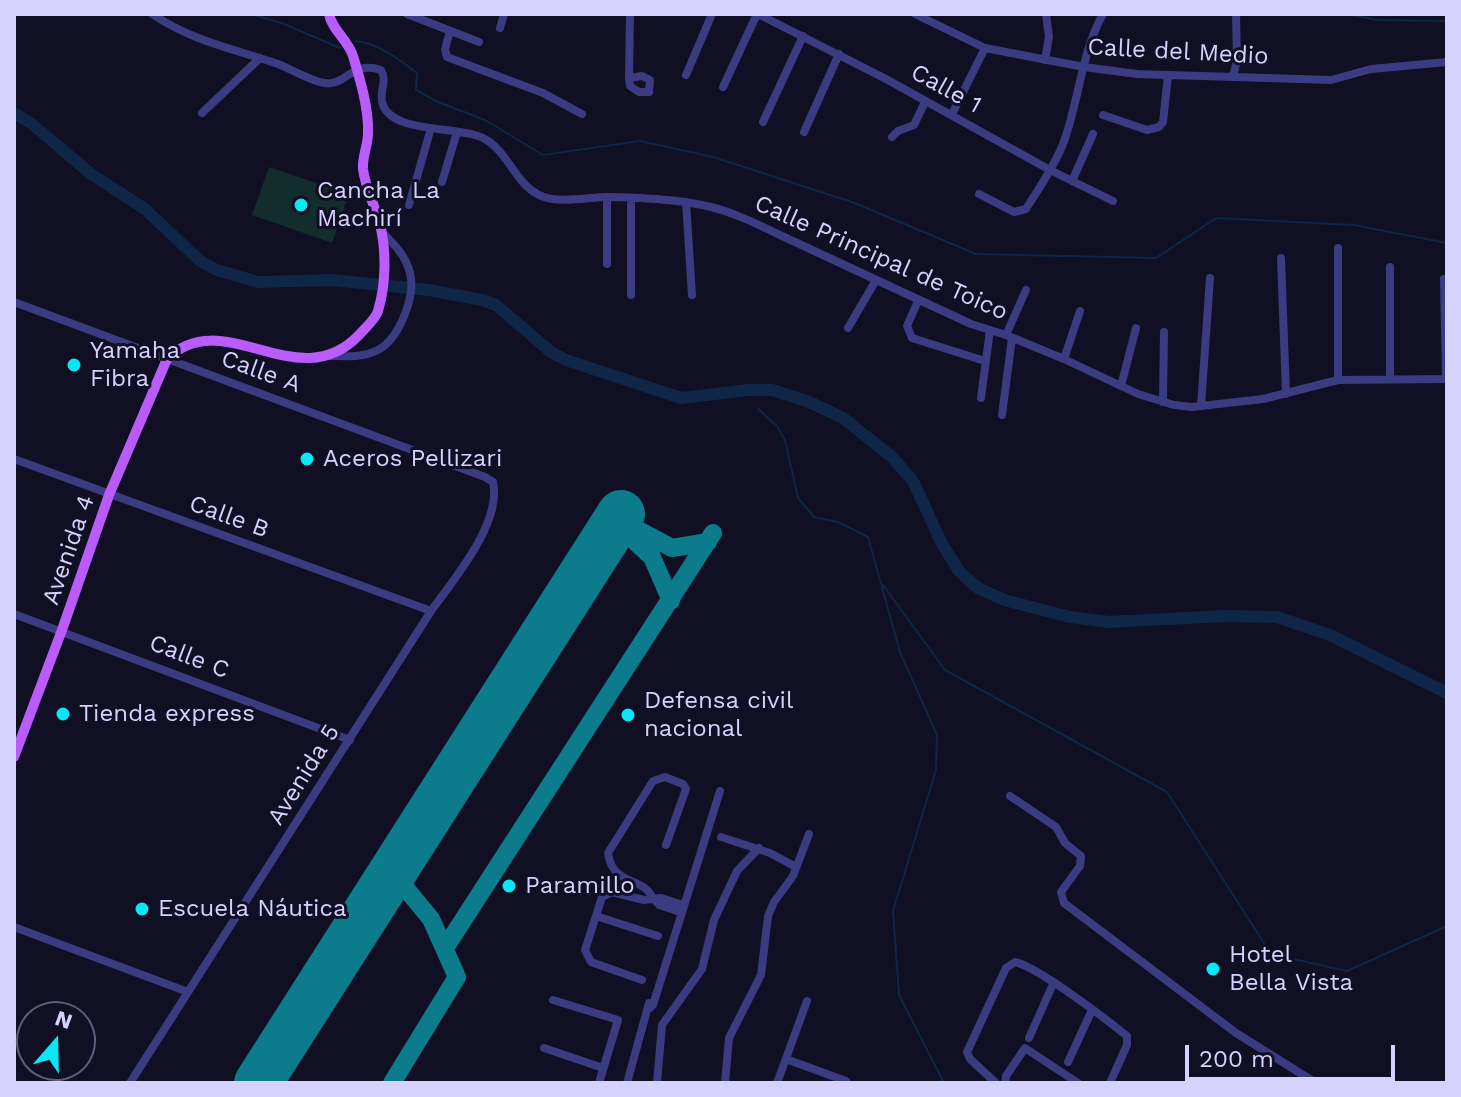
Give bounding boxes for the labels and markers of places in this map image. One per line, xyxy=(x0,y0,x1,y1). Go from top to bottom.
place label: Cancha La Machirí xyxy=(317,177,440,233)
marker: Cancha La Machirí xyxy=(292,196,310,214)
place label: Yamaha Fibra xyxy=(90,337,180,393)
marker: Yamaha Fibra xyxy=(65,356,83,374)
place label: Aceros Pellizari xyxy=(323,445,502,473)
marker: Aceros Pellizari xyxy=(298,450,316,468)
place label: Defensa civil nacional xyxy=(644,687,793,743)
place label: Tienda express xyxy=(79,700,255,728)
marker: Tienda express xyxy=(54,705,72,723)
marker: Defensa civil nacional xyxy=(619,706,637,724)
place label: Paramillo xyxy=(525,872,635,900)
marker: Paramillo xyxy=(500,877,518,895)
place label: Escuela Náutica xyxy=(158,895,346,923)
marker: Escuela Náutica xyxy=(133,900,151,918)
place label: Hotel Bella Vista xyxy=(1229,941,1353,997)
marker: Hotel Bella Vista xyxy=(1204,960,1222,978)

